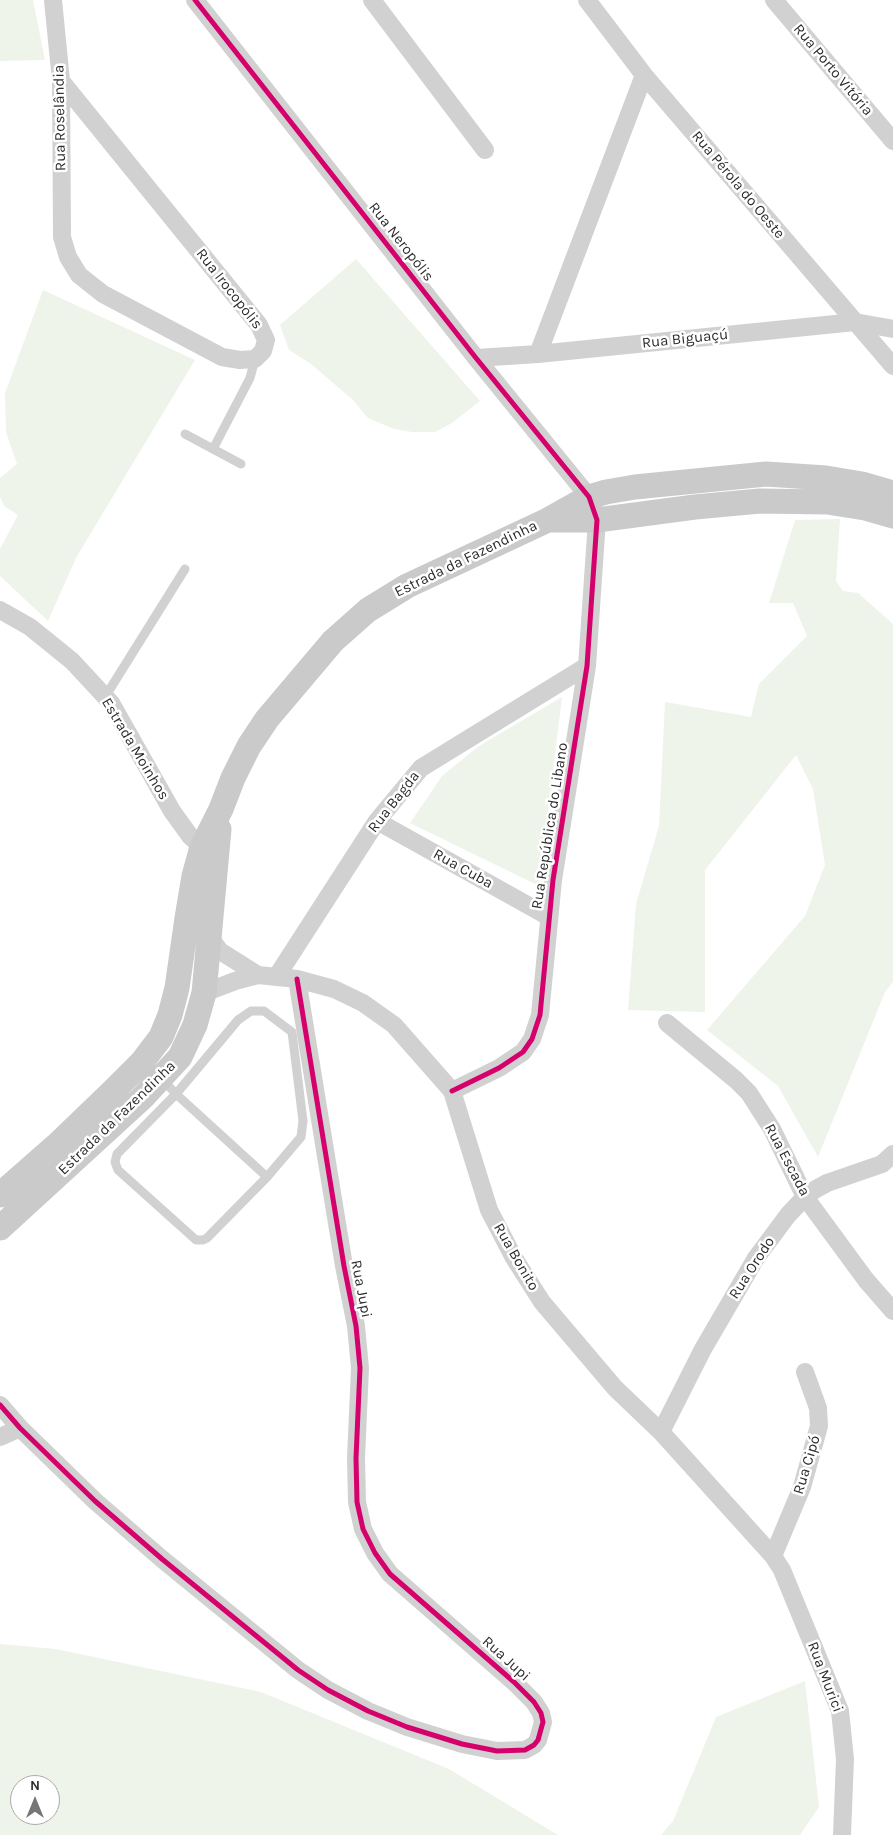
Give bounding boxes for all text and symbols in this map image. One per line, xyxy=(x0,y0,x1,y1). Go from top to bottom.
street label: Rua Porto Vitória xyxy=(789,20,877,120)
street label: Rua Roselândia xyxy=(50,65,70,171)
street label: Rua Pérola do Oeste xyxy=(688,128,788,242)
street label: Rua Neropólis xyxy=(365,199,437,285)
street label: Rua Irocopólis xyxy=(192,245,266,333)
street label: Rua Biguaçú xyxy=(641,326,729,352)
street label: Estrada da Fazendinha xyxy=(392,517,540,601)
street label: Estrada Moinhos xyxy=(97,695,173,803)
street label: Rua República do Libano xyxy=(528,741,572,911)
street label: Rua Bagda xyxy=(364,768,424,836)
street label: Rua Cuba xyxy=(430,845,496,893)
street label: Estrada da Fazendinha xyxy=(54,1057,180,1179)
street label: Rua Escada xyxy=(760,1121,814,1199)
street label: Rua Bonito xyxy=(489,1220,543,1294)
street label: Rua Orodo xyxy=(725,1234,779,1302)
street label: Rua Jupi xyxy=(347,1259,375,1319)
street label: Rua Cipó xyxy=(790,1433,824,1497)
street label: Rua Jupi xyxy=(478,1633,534,1685)
street label: Rua Murici xyxy=(803,1639,847,1715)
north arrow xyxy=(10,1775,60,1825)
text: N xyxy=(30,1777,40,1794)

